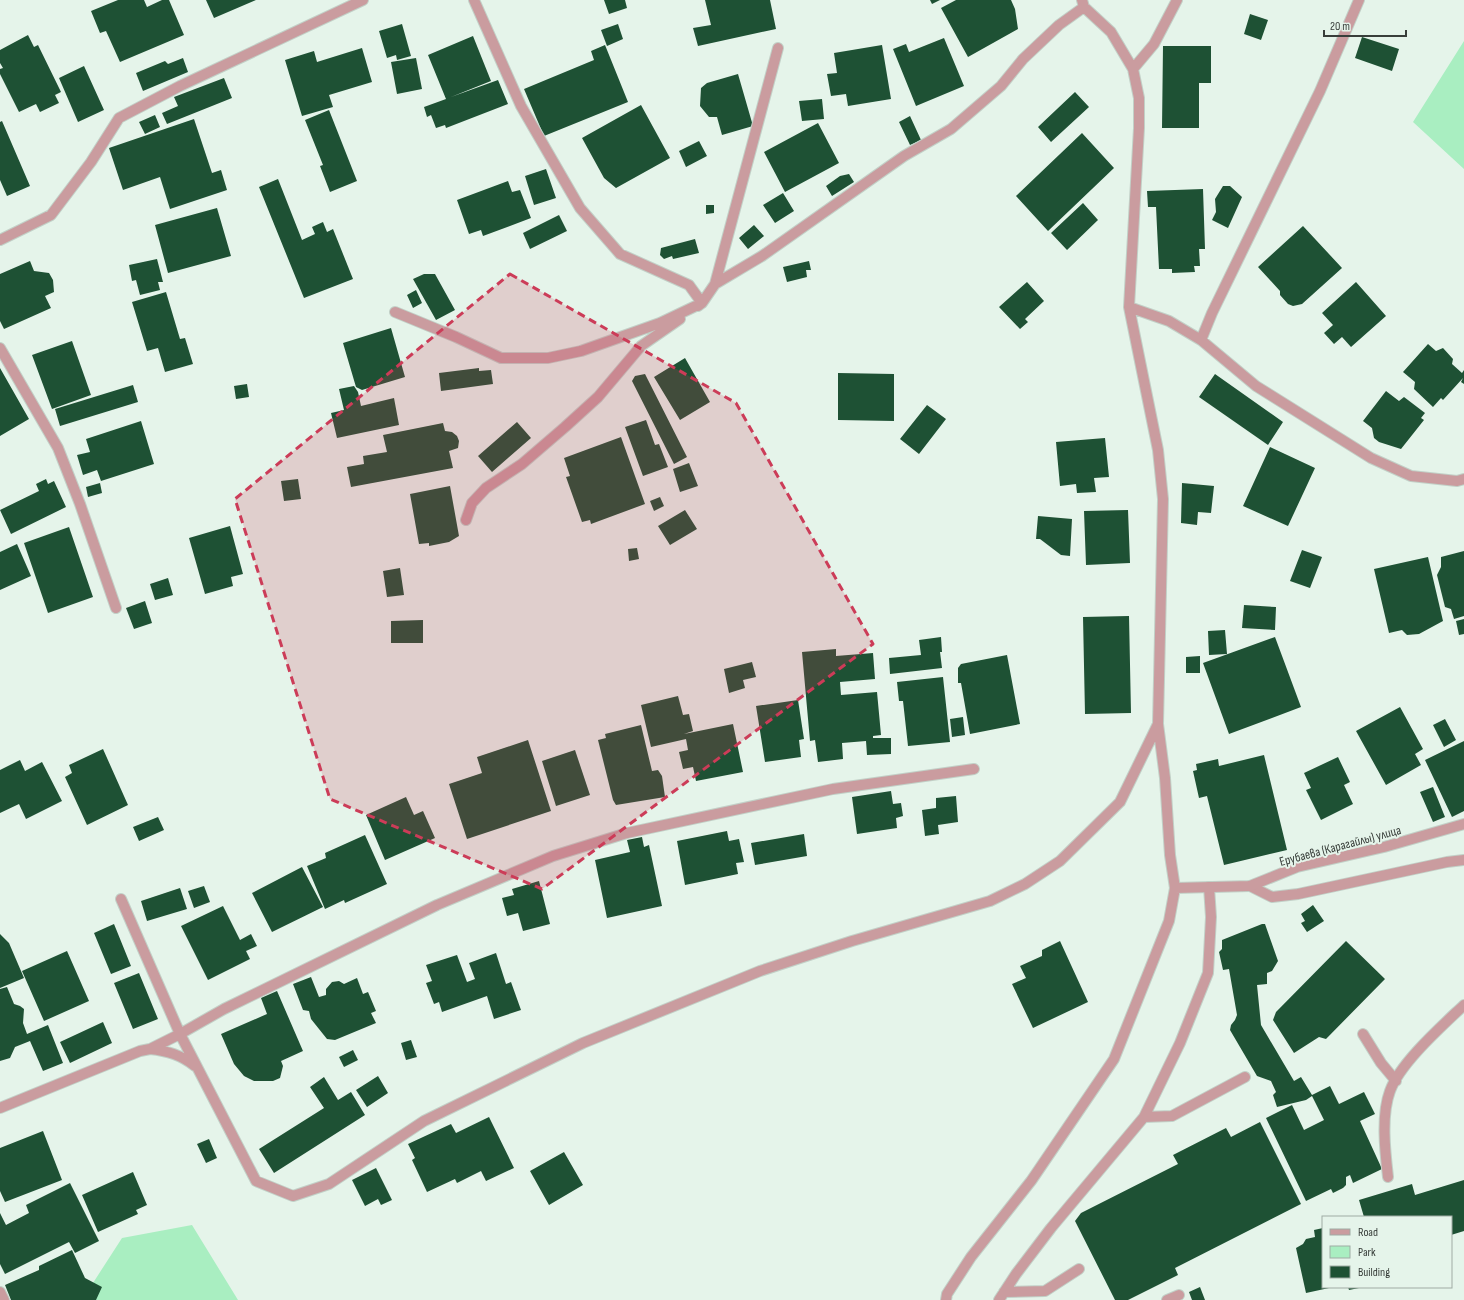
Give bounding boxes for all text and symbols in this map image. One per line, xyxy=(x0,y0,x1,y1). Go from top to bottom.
scale bar xyxy=(1324,12,1406,38)
text: 20 m xyxy=(1330,19,1350,34)
street label: Ерубаева (Карагайлы) улица xyxy=(1278,822,1403,870)
legend xyxy=(1322,1216,1452,1288)
text: Road xyxy=(1358,1225,1378,1240)
text: Park xyxy=(1358,1245,1376,1260)
text: Building xyxy=(1358,1265,1390,1280)

